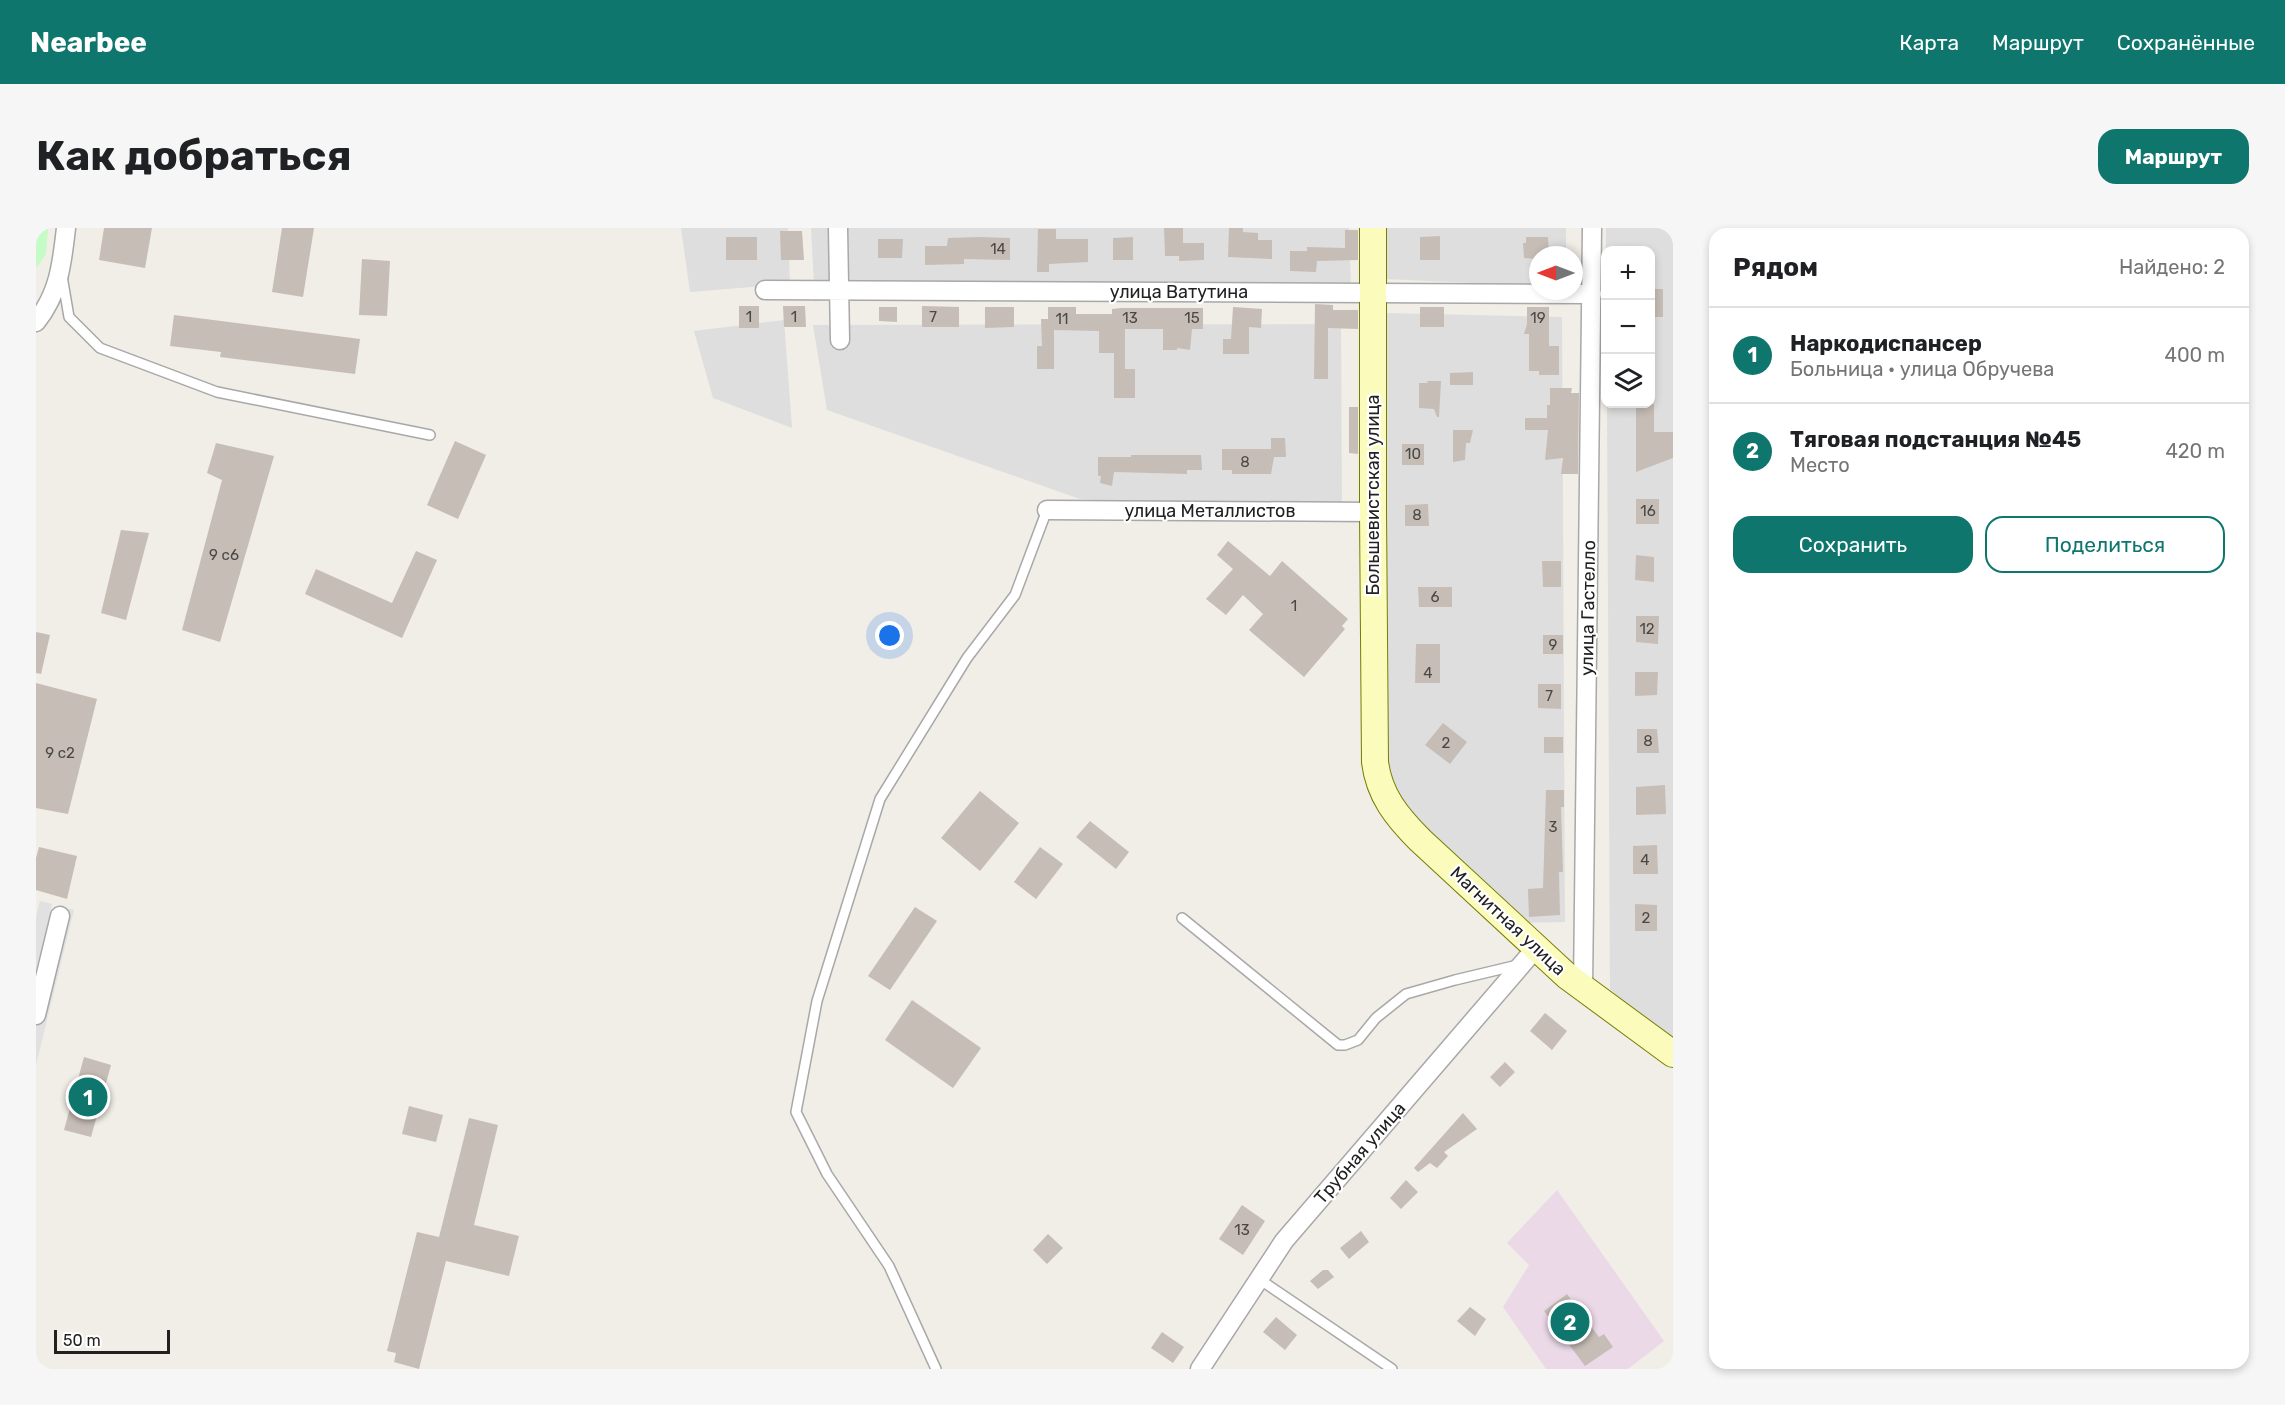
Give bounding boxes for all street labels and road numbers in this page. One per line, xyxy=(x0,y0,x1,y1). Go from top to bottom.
street label: улица Ватутина xyxy=(1110,281,1248,303)
street label: Большевистская улица xyxy=(1362,394,1384,596)
street label: улица Металлистов xyxy=(1124,500,1296,522)
street label: улица Гастелло xyxy=(1576,540,1600,676)
street label: Магнитная улица xyxy=(1446,862,1570,980)
street label: Трубная улица xyxy=(1310,1097,1410,1209)

